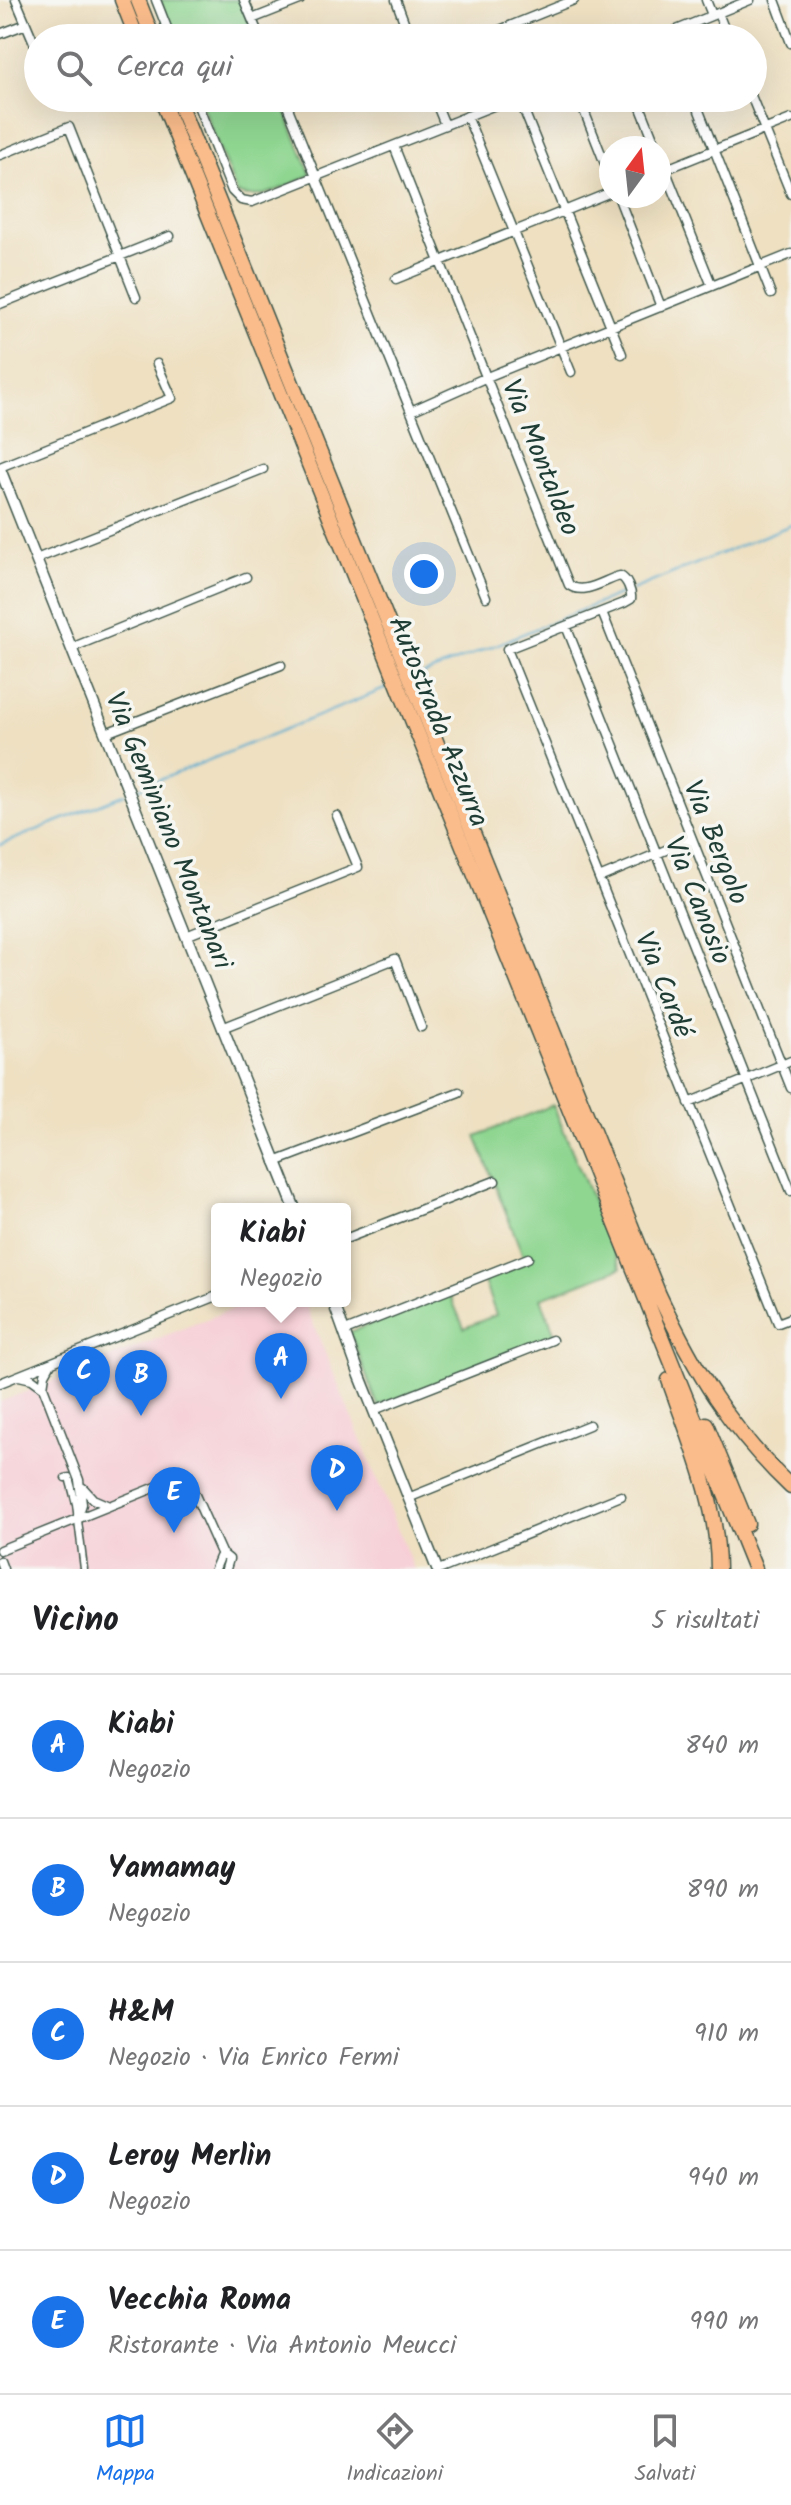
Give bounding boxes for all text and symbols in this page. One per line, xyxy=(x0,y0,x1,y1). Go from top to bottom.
search box xyxy=(24,24,767,112)
text: Cerca qui xyxy=(116,44,233,92)
icon: search xyxy=(52,46,96,90)
north arrow xyxy=(599,136,671,208)
street label: Via Montaldeo xyxy=(488,373,592,543)
your location xyxy=(404,554,444,594)
street label: Autostrada Azzurra xyxy=(375,610,501,834)
street label: Via Geminiano Montanari xyxy=(91,685,244,978)
street label: Via Bergolo xyxy=(669,774,760,912)
street label: Via Canosio xyxy=(651,830,743,972)
street label: Via Cardé xyxy=(621,925,705,1047)
popup xyxy=(211,1203,351,1307)
text: Kiabi xyxy=(240,1210,306,1258)
text: Negozio xyxy=(240,1258,322,1300)
pin: A xyxy=(255,1333,307,1399)
pin: C xyxy=(58,1346,110,1412)
pin: B xyxy=(115,1350,167,1416)
pin: D xyxy=(311,1445,363,1511)
pin: E xyxy=(148,1467,200,1533)
text: Vicino xyxy=(32,1594,119,1648)
text: 5 risultati xyxy=(651,1600,759,1642)
text: Kiabi xyxy=(108,1701,174,1749)
text: A xyxy=(50,1725,66,1767)
text: 840 m xyxy=(685,1725,759,1767)
text: Negozio xyxy=(108,1749,191,1791)
text: Yamamay xyxy=(108,1845,235,1893)
text: B xyxy=(50,1869,66,1911)
text: 890 m xyxy=(687,1869,759,1911)
text: Negozio xyxy=(108,1893,191,1935)
text: H&M xyxy=(108,1989,174,2037)
text: C xyxy=(50,2013,66,2055)
text: 910 m xyxy=(694,2013,759,2055)
text: Negozio · Via Enrico Fermi xyxy=(108,2037,399,2079)
text: Leroy Merlin xyxy=(108,2133,271,2181)
text: D xyxy=(49,2157,67,2199)
text: 940 m xyxy=(688,2157,759,2199)
text: Negozio xyxy=(108,2181,191,2223)
text: Vecchia Roma xyxy=(108,2277,291,2325)
text: E xyxy=(51,2301,65,2343)
text: 990 m xyxy=(690,2301,759,2343)
text: Ristorante · Via Antonio Meucci xyxy=(108,2325,456,2367)
tab: Mappa xyxy=(96,2409,155,2492)
tab: Indicazioni xyxy=(346,2409,443,2492)
tab: Salvati xyxy=(635,2409,695,2492)

